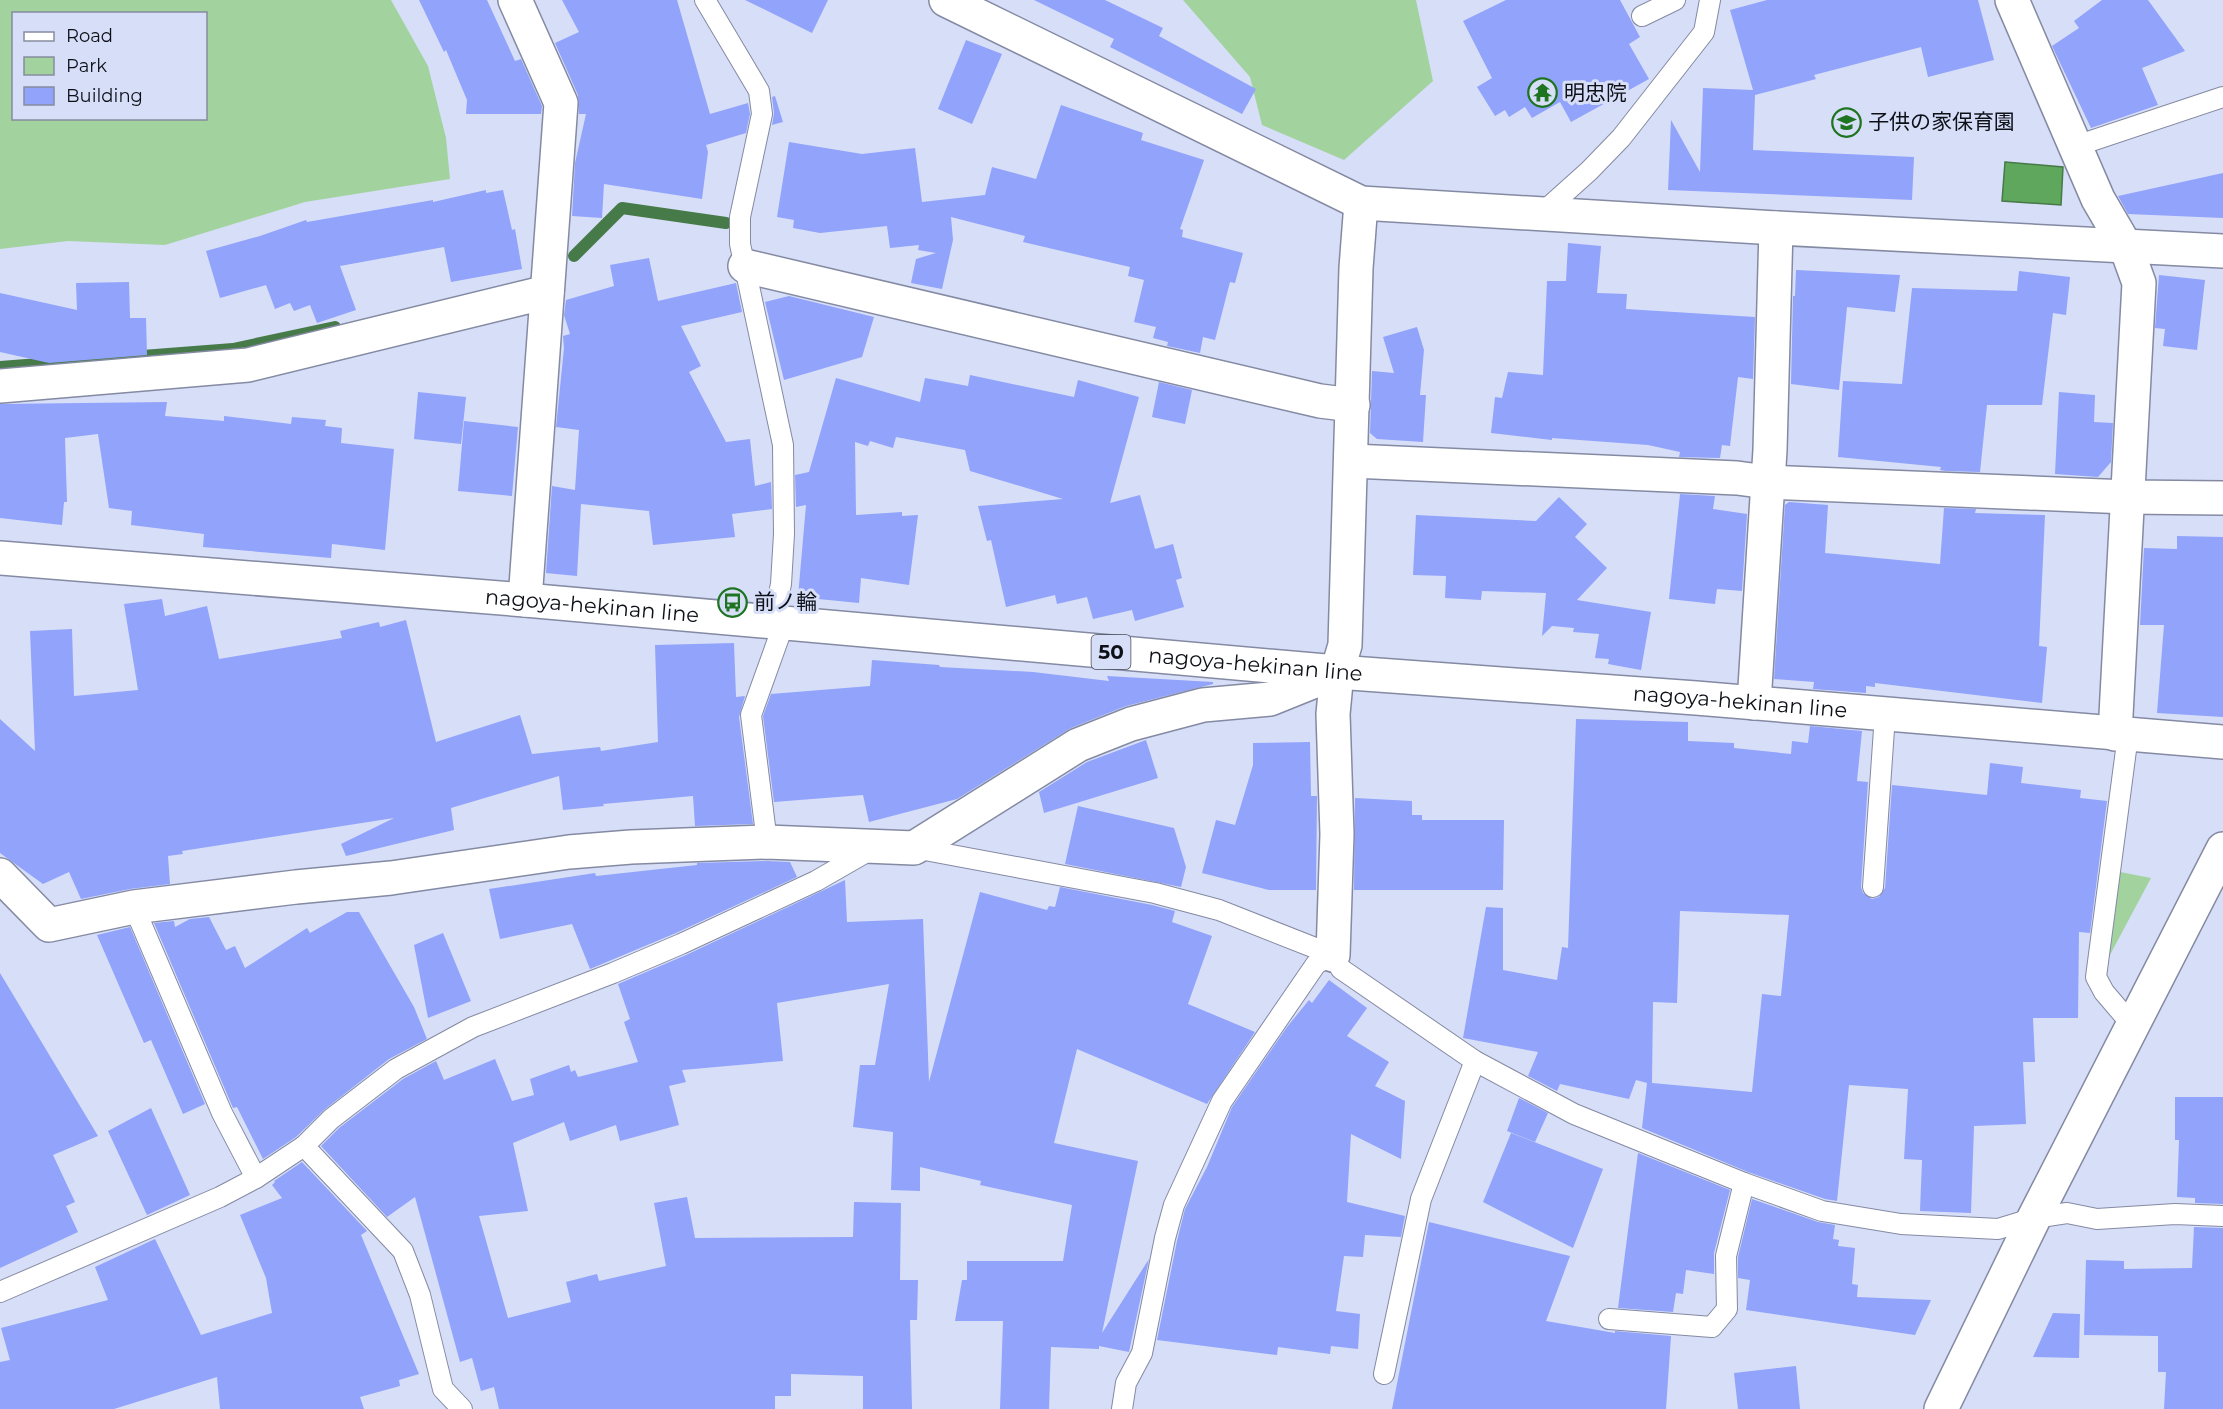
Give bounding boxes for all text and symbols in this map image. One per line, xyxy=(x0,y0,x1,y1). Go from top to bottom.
legend xyxy=(12,12,207,120)
text: Road xyxy=(66,25,113,47)
text: Park xyxy=(66,55,107,77)
temple icon: 明忠院 xyxy=(1527,77,1559,109)
place label: 明忠院 xyxy=(1564,80,1627,105)
text: Building xyxy=(66,85,143,107)
school or university icon: 子供の家保育園 xyxy=(1831,106,1863,138)
place label: 子供の家保育園 xyxy=(1868,109,2015,134)
street label: nagoya-hekinan line xyxy=(484,584,700,627)
bus stop icon: 前ノ輪 xyxy=(717,586,749,618)
place label: 前ノ輪 xyxy=(754,589,817,614)
road number: 50 xyxy=(1092,635,1130,669)
street label: nagoya-hekinan line xyxy=(1147,642,1363,686)
street label: nagoya-hekinan line xyxy=(1632,680,1848,723)

